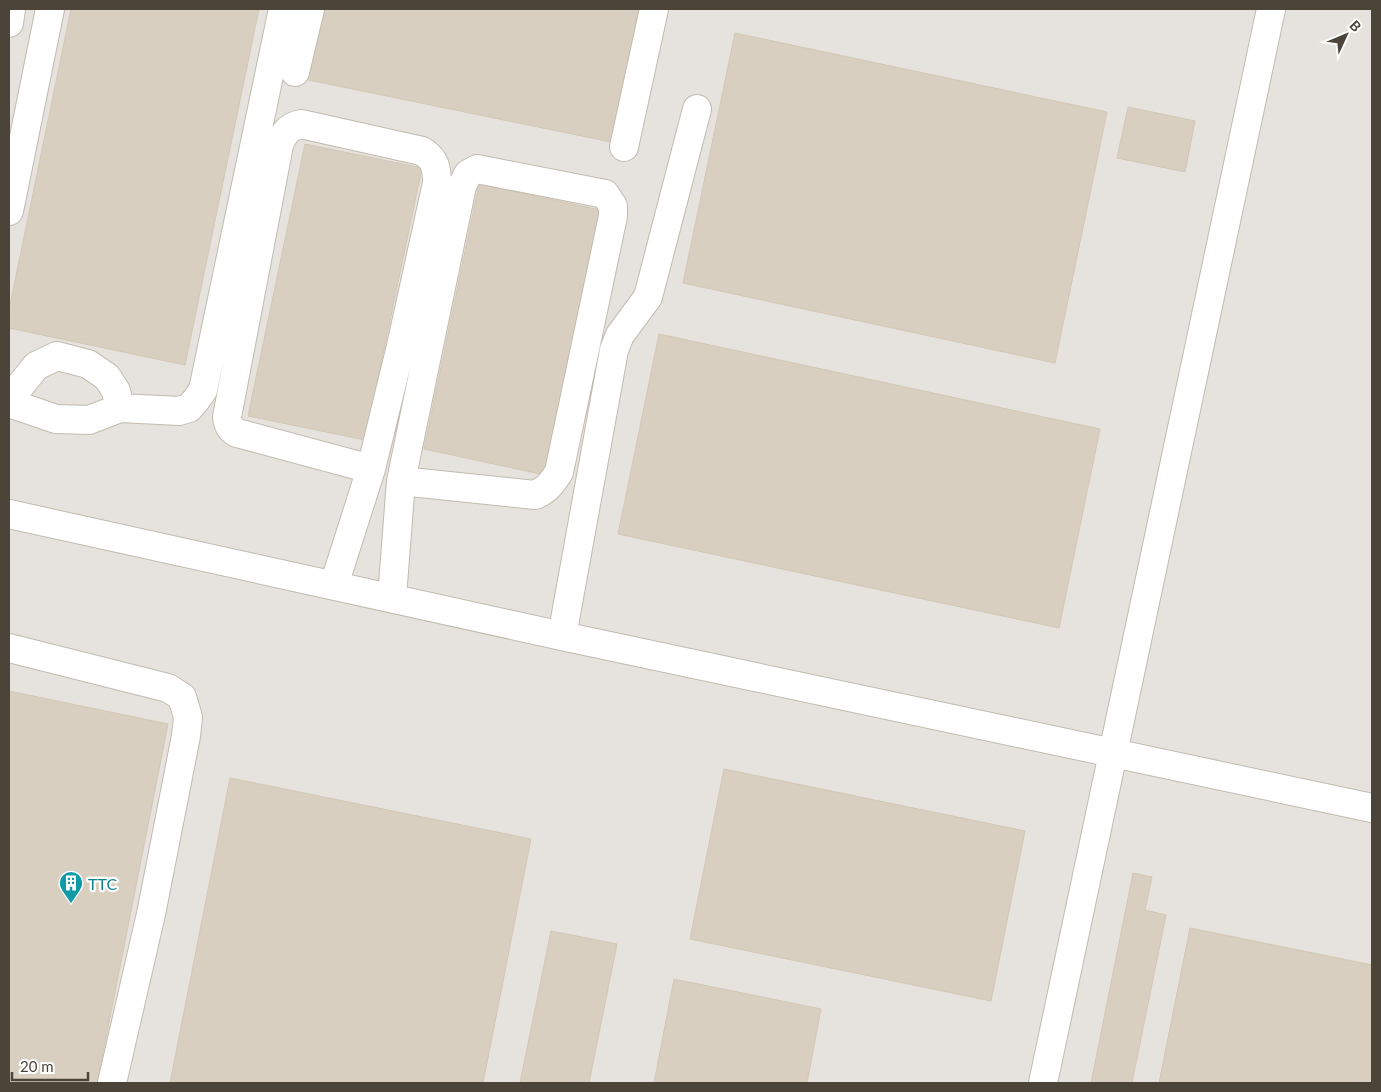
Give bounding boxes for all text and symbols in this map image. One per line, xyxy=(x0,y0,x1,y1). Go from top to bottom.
north arrow xyxy=(1321,10,1371,60)
text: B xyxy=(1346,16,1365,35)
building icon: TTC xyxy=(58,870,84,904)
place label: TTC xyxy=(88,874,117,893)
scale bar xyxy=(12,1050,89,1082)
text: 20 m xyxy=(20,1057,54,1075)

